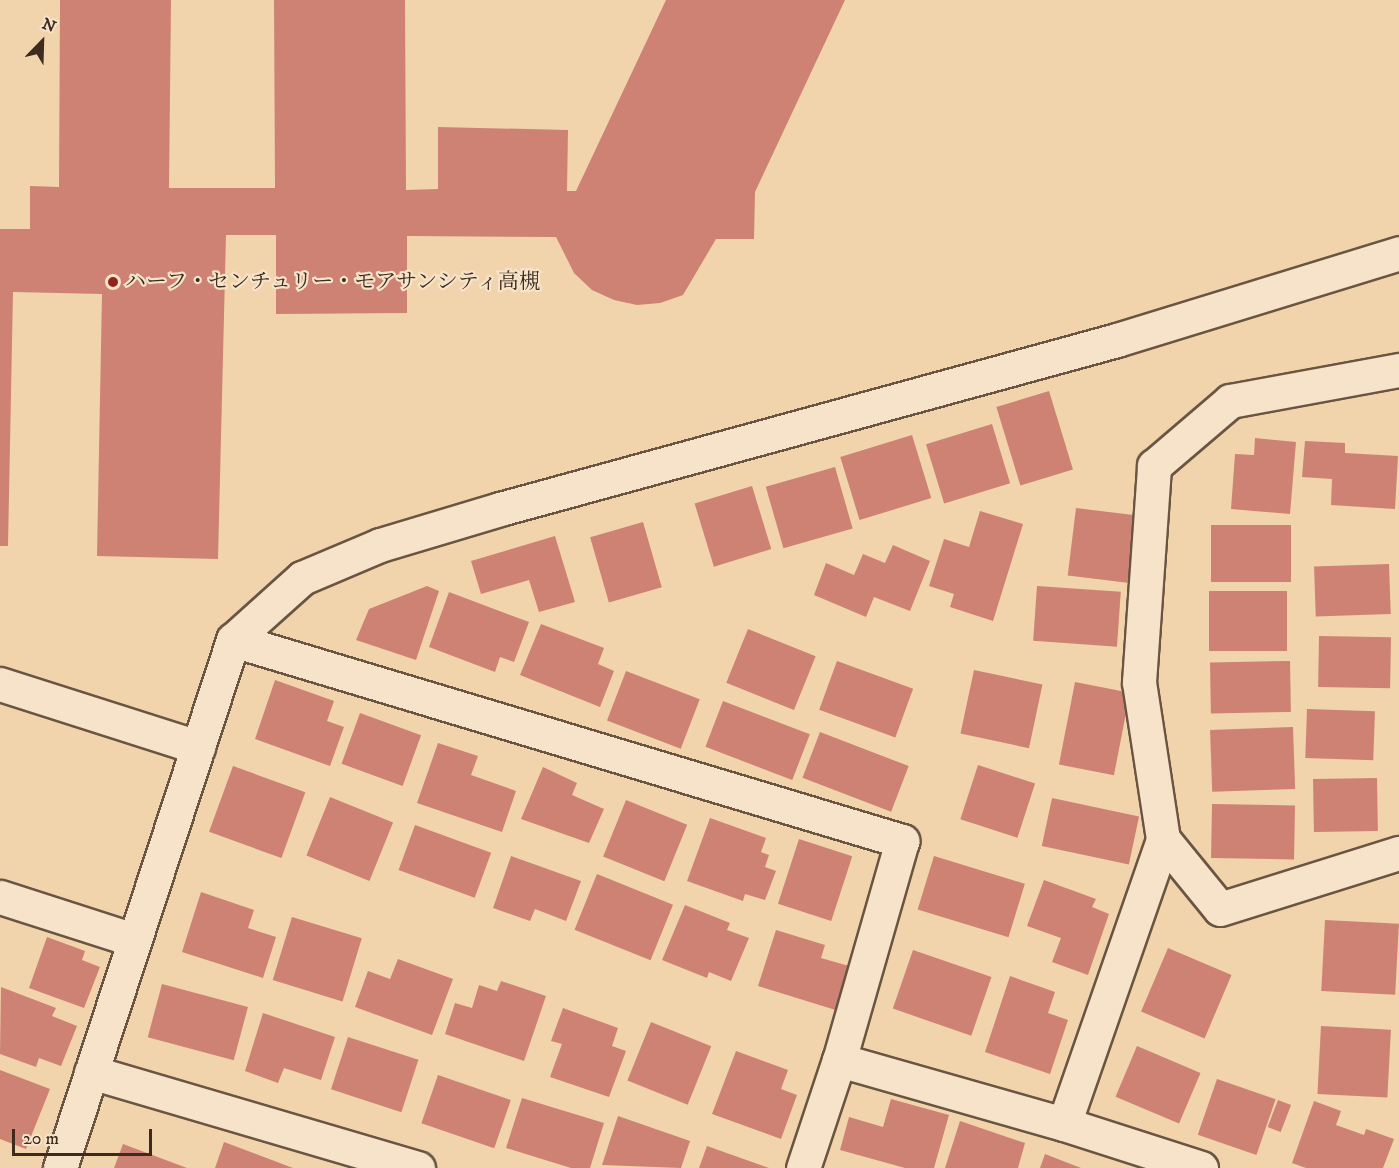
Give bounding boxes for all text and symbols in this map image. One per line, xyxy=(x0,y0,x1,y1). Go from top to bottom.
north arrow xyxy=(12,12,72,72)
text: N xyxy=(39,14,59,37)
place label: ハーフ・センチュリー・モアサンシティ高槻 xyxy=(125,269,545,295)
marker: ハーフ・センチュリー・モアサンシティ高槻 xyxy=(106,275,120,289)
scale bar xyxy=(15,1117,154,1155)
text: 20 m xyxy=(23,1128,59,1150)

